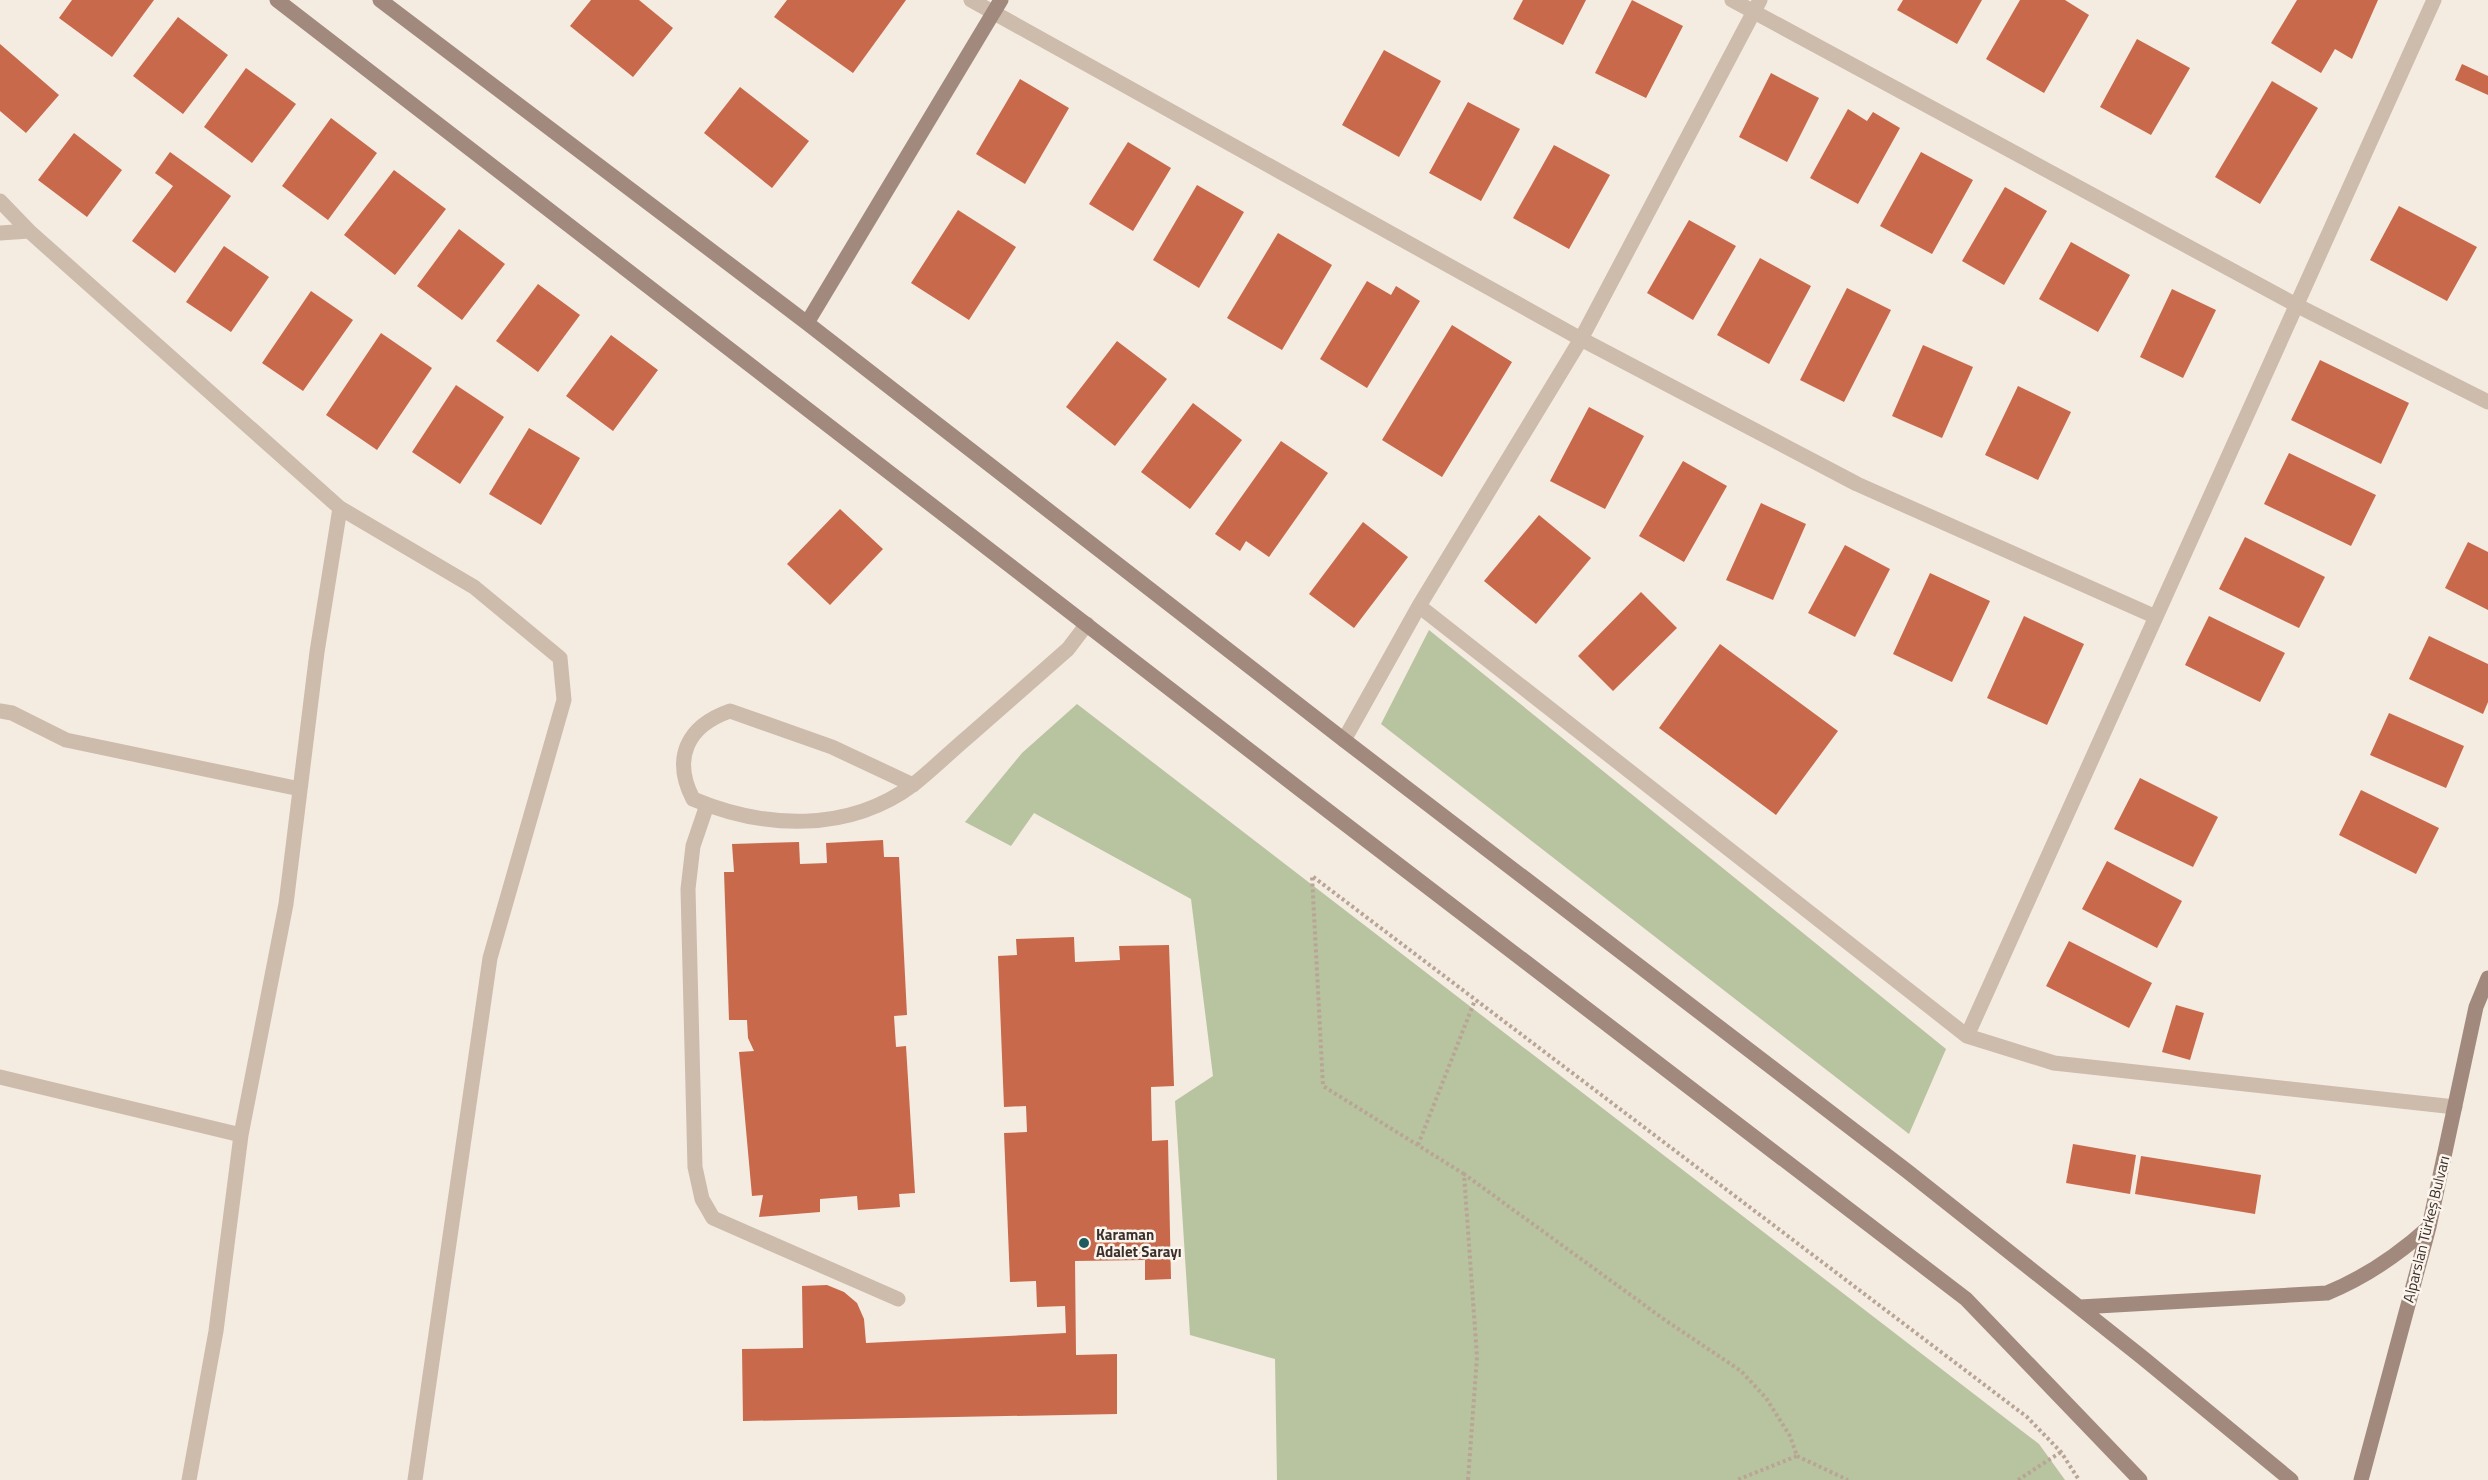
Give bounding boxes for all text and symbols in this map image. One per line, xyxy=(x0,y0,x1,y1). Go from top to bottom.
street label: Alparslan Türkeş Bulvarı xyxy=(2397,1153,2455,1305)
place label: Karaman Adalet Sarayı xyxy=(1096,1223,1182,1263)
marker: Karaman Adalet Sarayı xyxy=(1077,1236,1091,1250)

